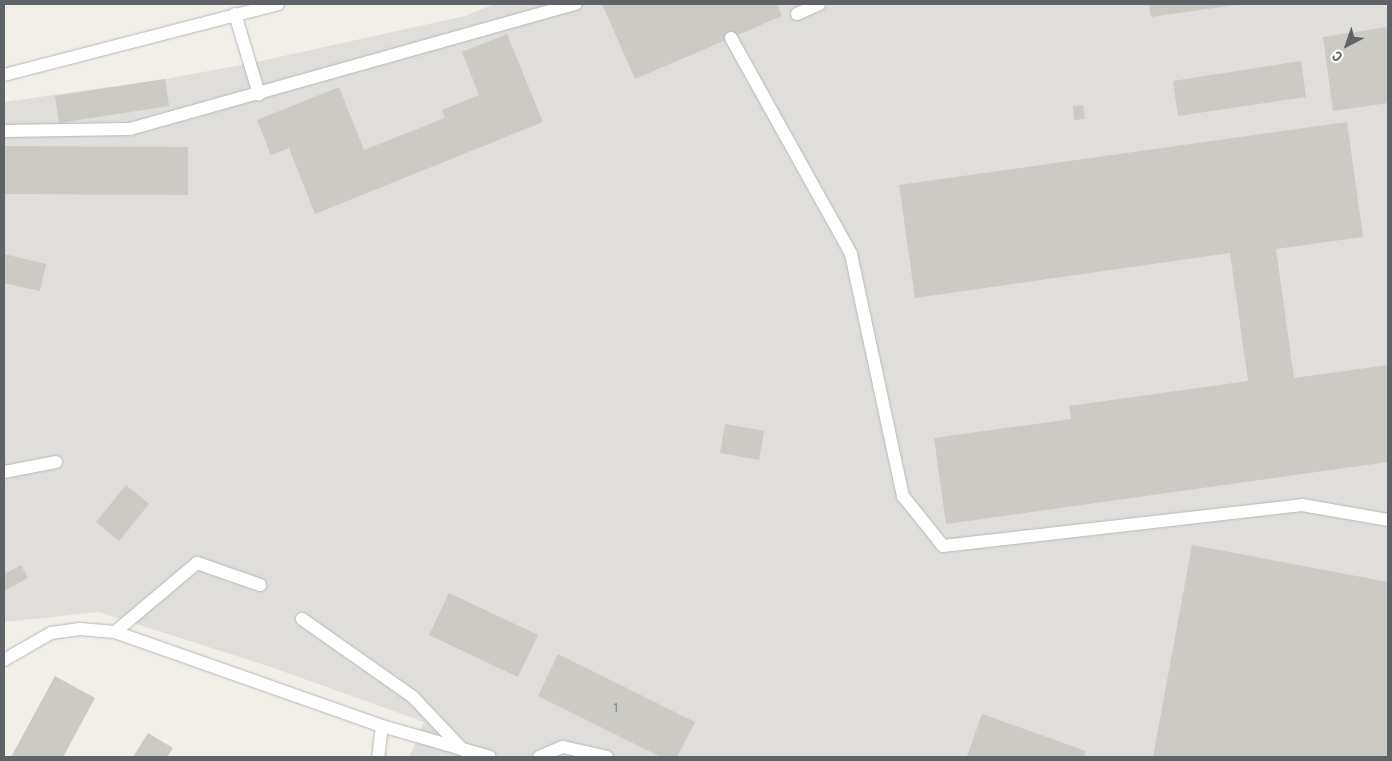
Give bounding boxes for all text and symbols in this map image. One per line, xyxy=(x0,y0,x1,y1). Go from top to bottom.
north arrow xyxy=(1322,20,1372,70)
text: С xyxy=(1329,48,1345,65)
house number: 1 xyxy=(613,702,619,716)

